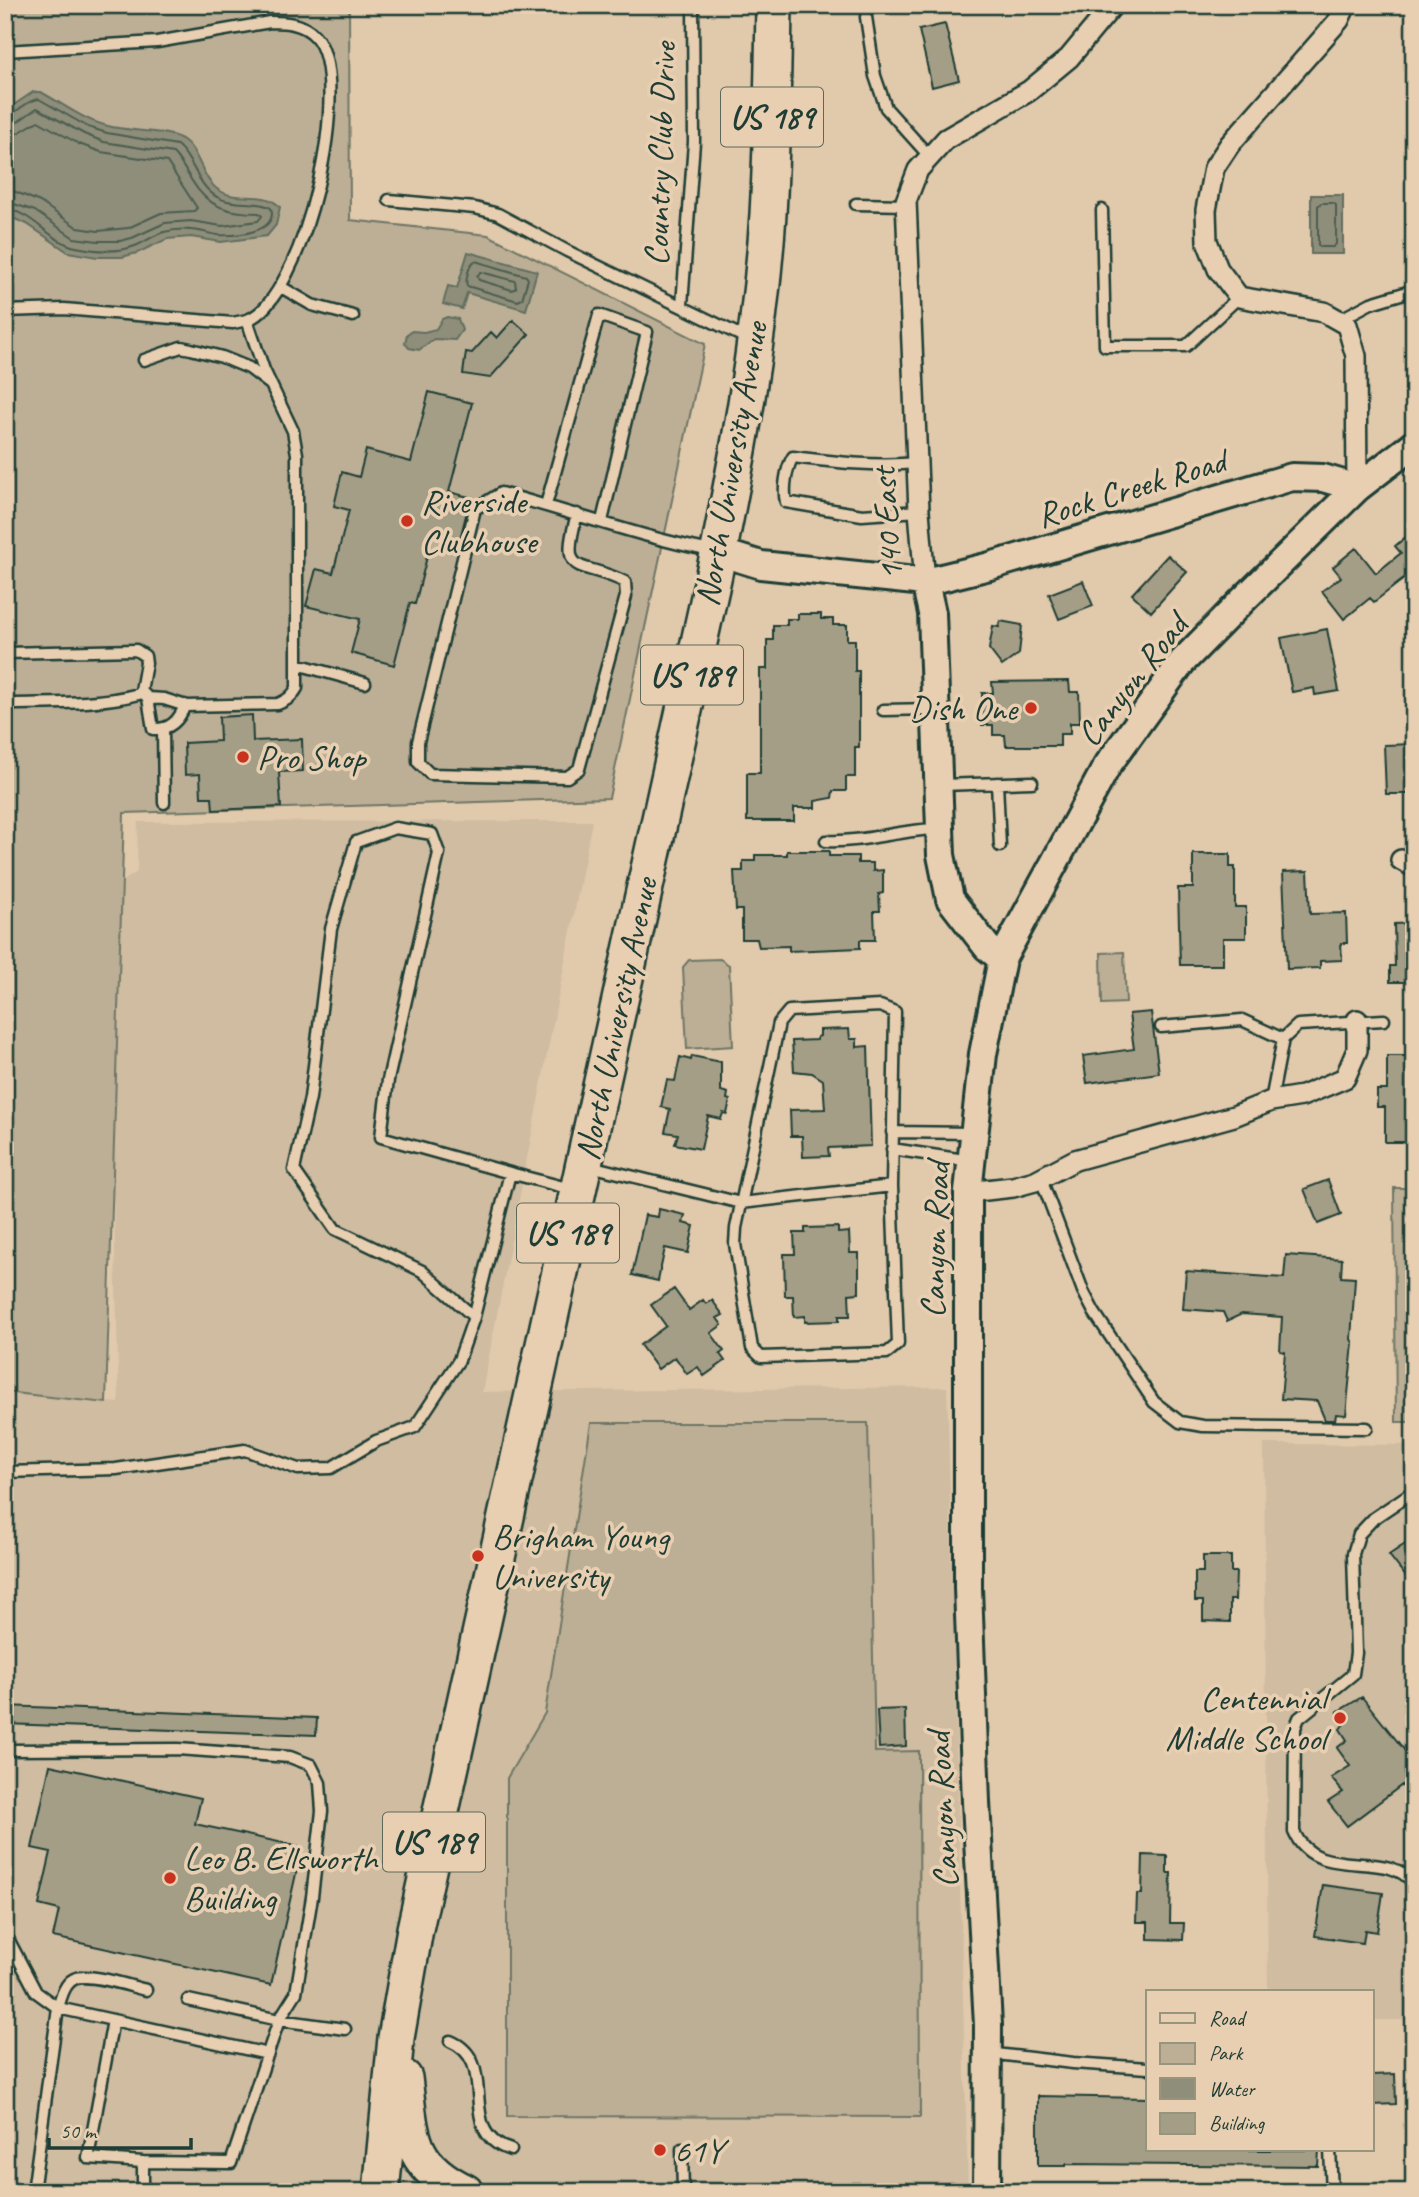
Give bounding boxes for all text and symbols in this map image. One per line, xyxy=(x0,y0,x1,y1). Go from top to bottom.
street label: Country Club Drive xyxy=(634,39,686,267)
road number: US 189 xyxy=(721,88,823,146)
street label: North University Avenue xyxy=(684,316,779,609)
street label: Rock Creek Road xyxy=(1031,436,1236,538)
street label: 140 East xyxy=(860,463,913,582)
place label: Riverside Clubhouse xyxy=(421,479,539,564)
marker: Riverside Clubhouse xyxy=(399,513,415,529)
street label: Canyon Road xyxy=(1066,601,1201,755)
road number: US 189 xyxy=(641,646,743,704)
place label: Dish One xyxy=(909,686,1020,731)
marker: Dish One xyxy=(1023,700,1039,716)
place label: Pro Shop xyxy=(257,735,368,780)
marker: Pro Shop xyxy=(235,749,251,765)
street label: North University Avenue xyxy=(564,871,668,1164)
street label: Canyon Road xyxy=(910,1156,960,1319)
road number: US 189 xyxy=(517,1204,619,1262)
place label: Brigham Young University xyxy=(492,1514,672,1599)
marker: Brigham Young University xyxy=(470,1548,486,1564)
place label: Centennial Middle School xyxy=(1165,1676,1332,1761)
marker: Centennial Middle School xyxy=(1332,1710,1348,1726)
street label: Canyon Road xyxy=(915,1726,969,1889)
road number: US 189 xyxy=(383,1812,485,1872)
place label: Leo B. Ellsworth Building xyxy=(184,1836,379,1921)
marker: Leo B. Ellsworth Building xyxy=(162,1870,178,1886)
legend xyxy=(1146,1990,1374,2152)
text: Road xyxy=(1209,2005,1248,2031)
text: Park xyxy=(1209,2040,1244,2066)
text: Water xyxy=(1209,2076,1256,2102)
scale bar xyxy=(49,2106,191,2150)
text: Building xyxy=(1209,2110,1266,2136)
text: 50 m xyxy=(60,2118,98,2144)
place label: 61Y xyxy=(674,2128,730,2173)
marker: 61Y xyxy=(652,2142,668,2158)

